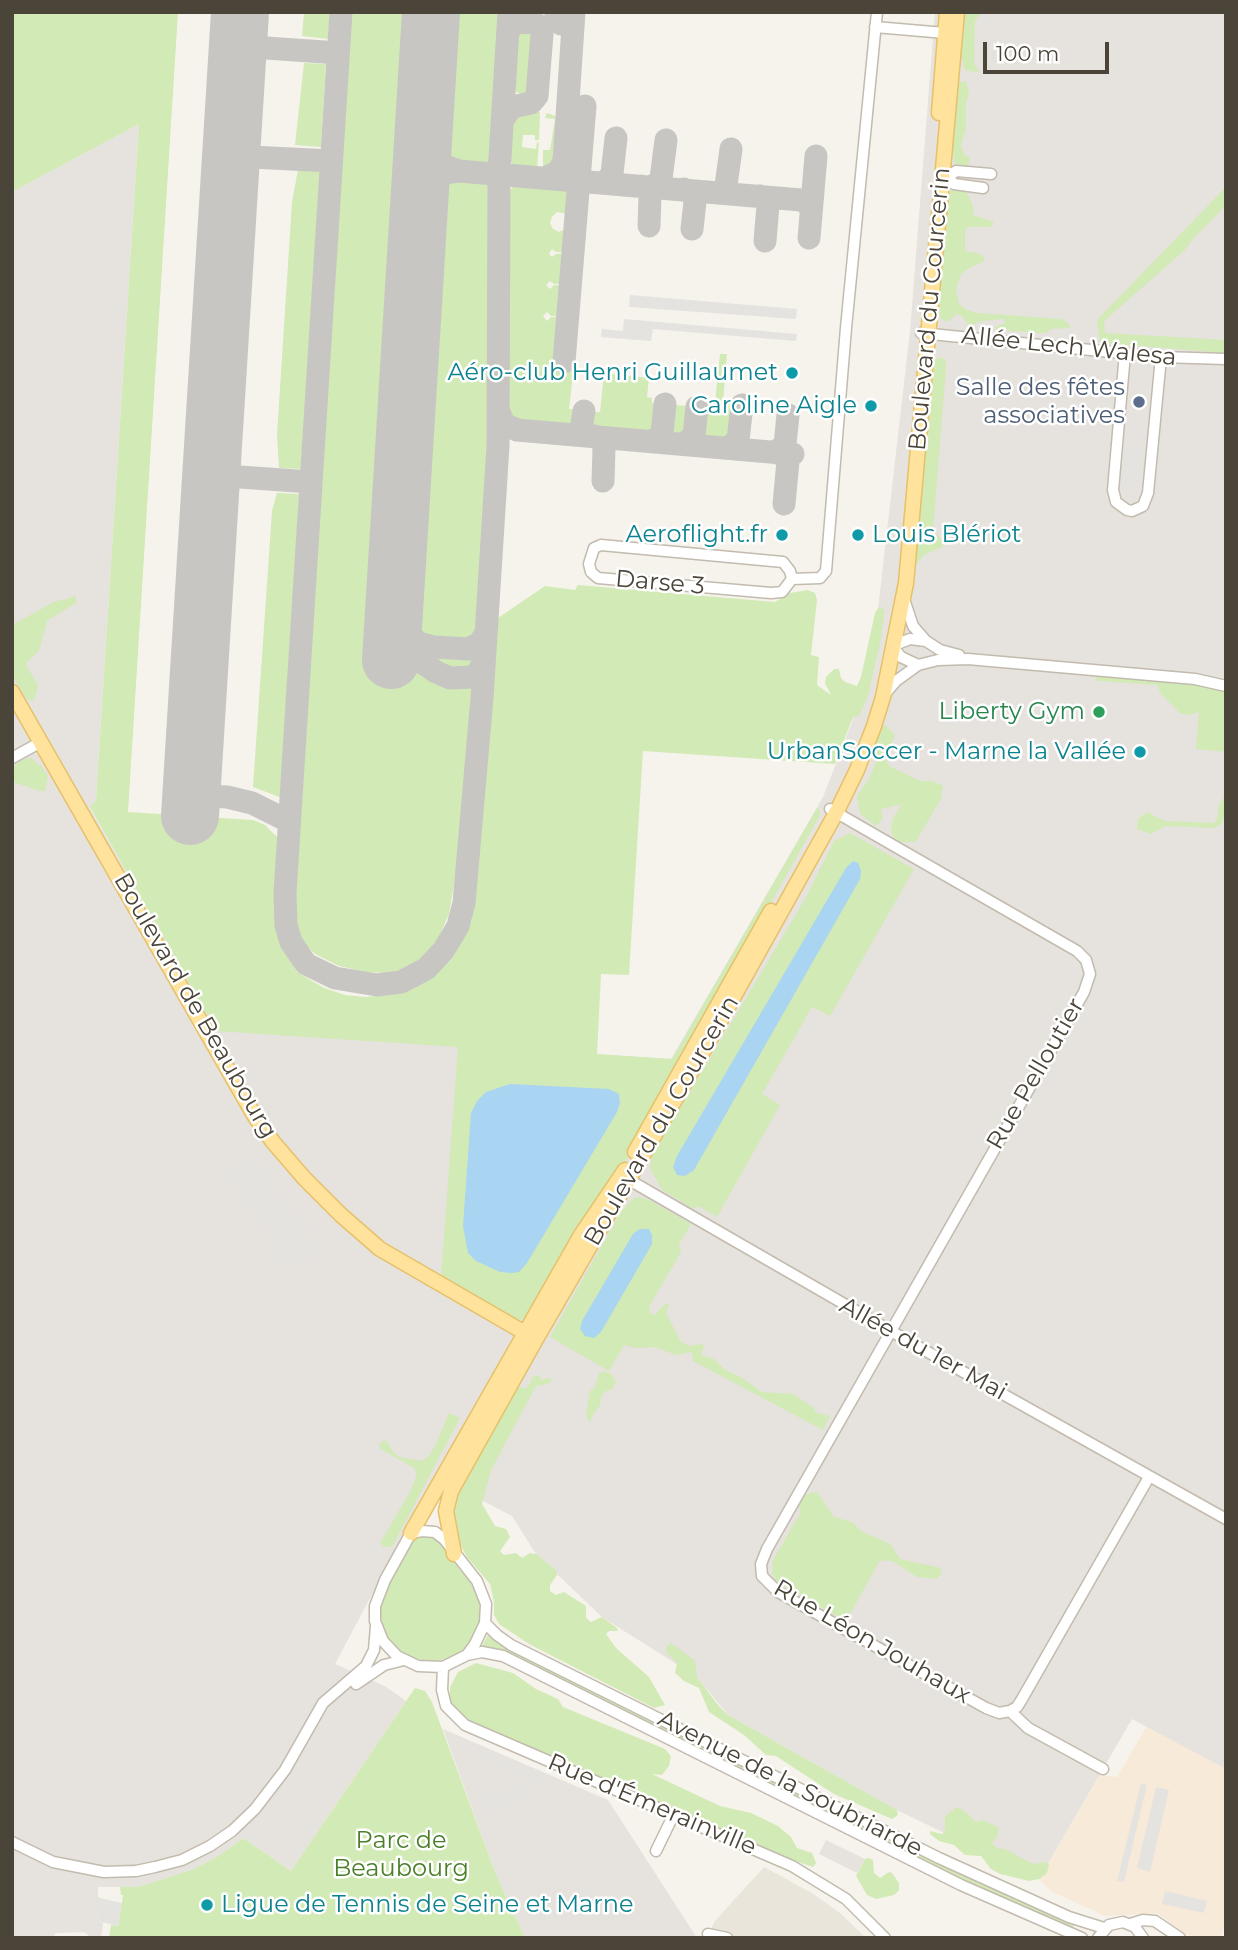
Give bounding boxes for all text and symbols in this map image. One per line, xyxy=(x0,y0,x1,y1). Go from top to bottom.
scale bar xyxy=(986,28,1112,72)
text: 100 m xyxy=(996,41,1059,66)
street label: Boulevard du Courcerin xyxy=(903,166,957,452)
street label: Allée Lech Walesa xyxy=(960,321,1178,373)
place label: Aéro-club Henri Guillaumet xyxy=(447,359,778,387)
marker: Aéro-club Henri Guillaumet xyxy=(784,365,800,381)
place label: Salle des fêtes associatives xyxy=(956,374,1125,430)
place label: Caroline Aigle xyxy=(691,392,857,420)
marker: Salle des fêtes associatives xyxy=(1131,394,1147,410)
marker: Caroline Aigle xyxy=(863,398,879,414)
place label: Aeroflight.fr xyxy=(625,521,768,549)
place label: Louis Blériot xyxy=(872,521,1021,549)
marker: Aeroflight.fr xyxy=(774,527,790,543)
marker: Louis Blériot xyxy=(850,527,866,543)
street label: Darse 3 xyxy=(614,565,706,601)
place label: Liberty Gym xyxy=(938,698,1085,726)
marker: Liberty Gym xyxy=(1091,704,1107,720)
place label: UrbanSoccer - Marne la Vallée xyxy=(767,738,1126,766)
marker: UrbanSoccer - Marne la Vallée xyxy=(1132,744,1148,760)
street label: Boulevard de Beaubourg xyxy=(107,868,283,1144)
street label: Boulevard du Courcerin xyxy=(578,991,746,1251)
street label: Rue Pelloutier xyxy=(981,993,1091,1155)
street label: Allée du 1er Mai xyxy=(834,1291,1012,1407)
street label: Rue Léon Jouhaux xyxy=(768,1574,976,1710)
street label: Avenue de la Soubriarde xyxy=(653,1705,927,1863)
street label: Rue d'Émerainville xyxy=(543,1748,761,1862)
park label: Parc de Beaubourg xyxy=(333,1827,469,1883)
place label: Ligue de Tennis de Seine et Marne xyxy=(221,1891,633,1919)
marker: Ligue de Tennis de Seine et Marne xyxy=(199,1897,215,1913)

